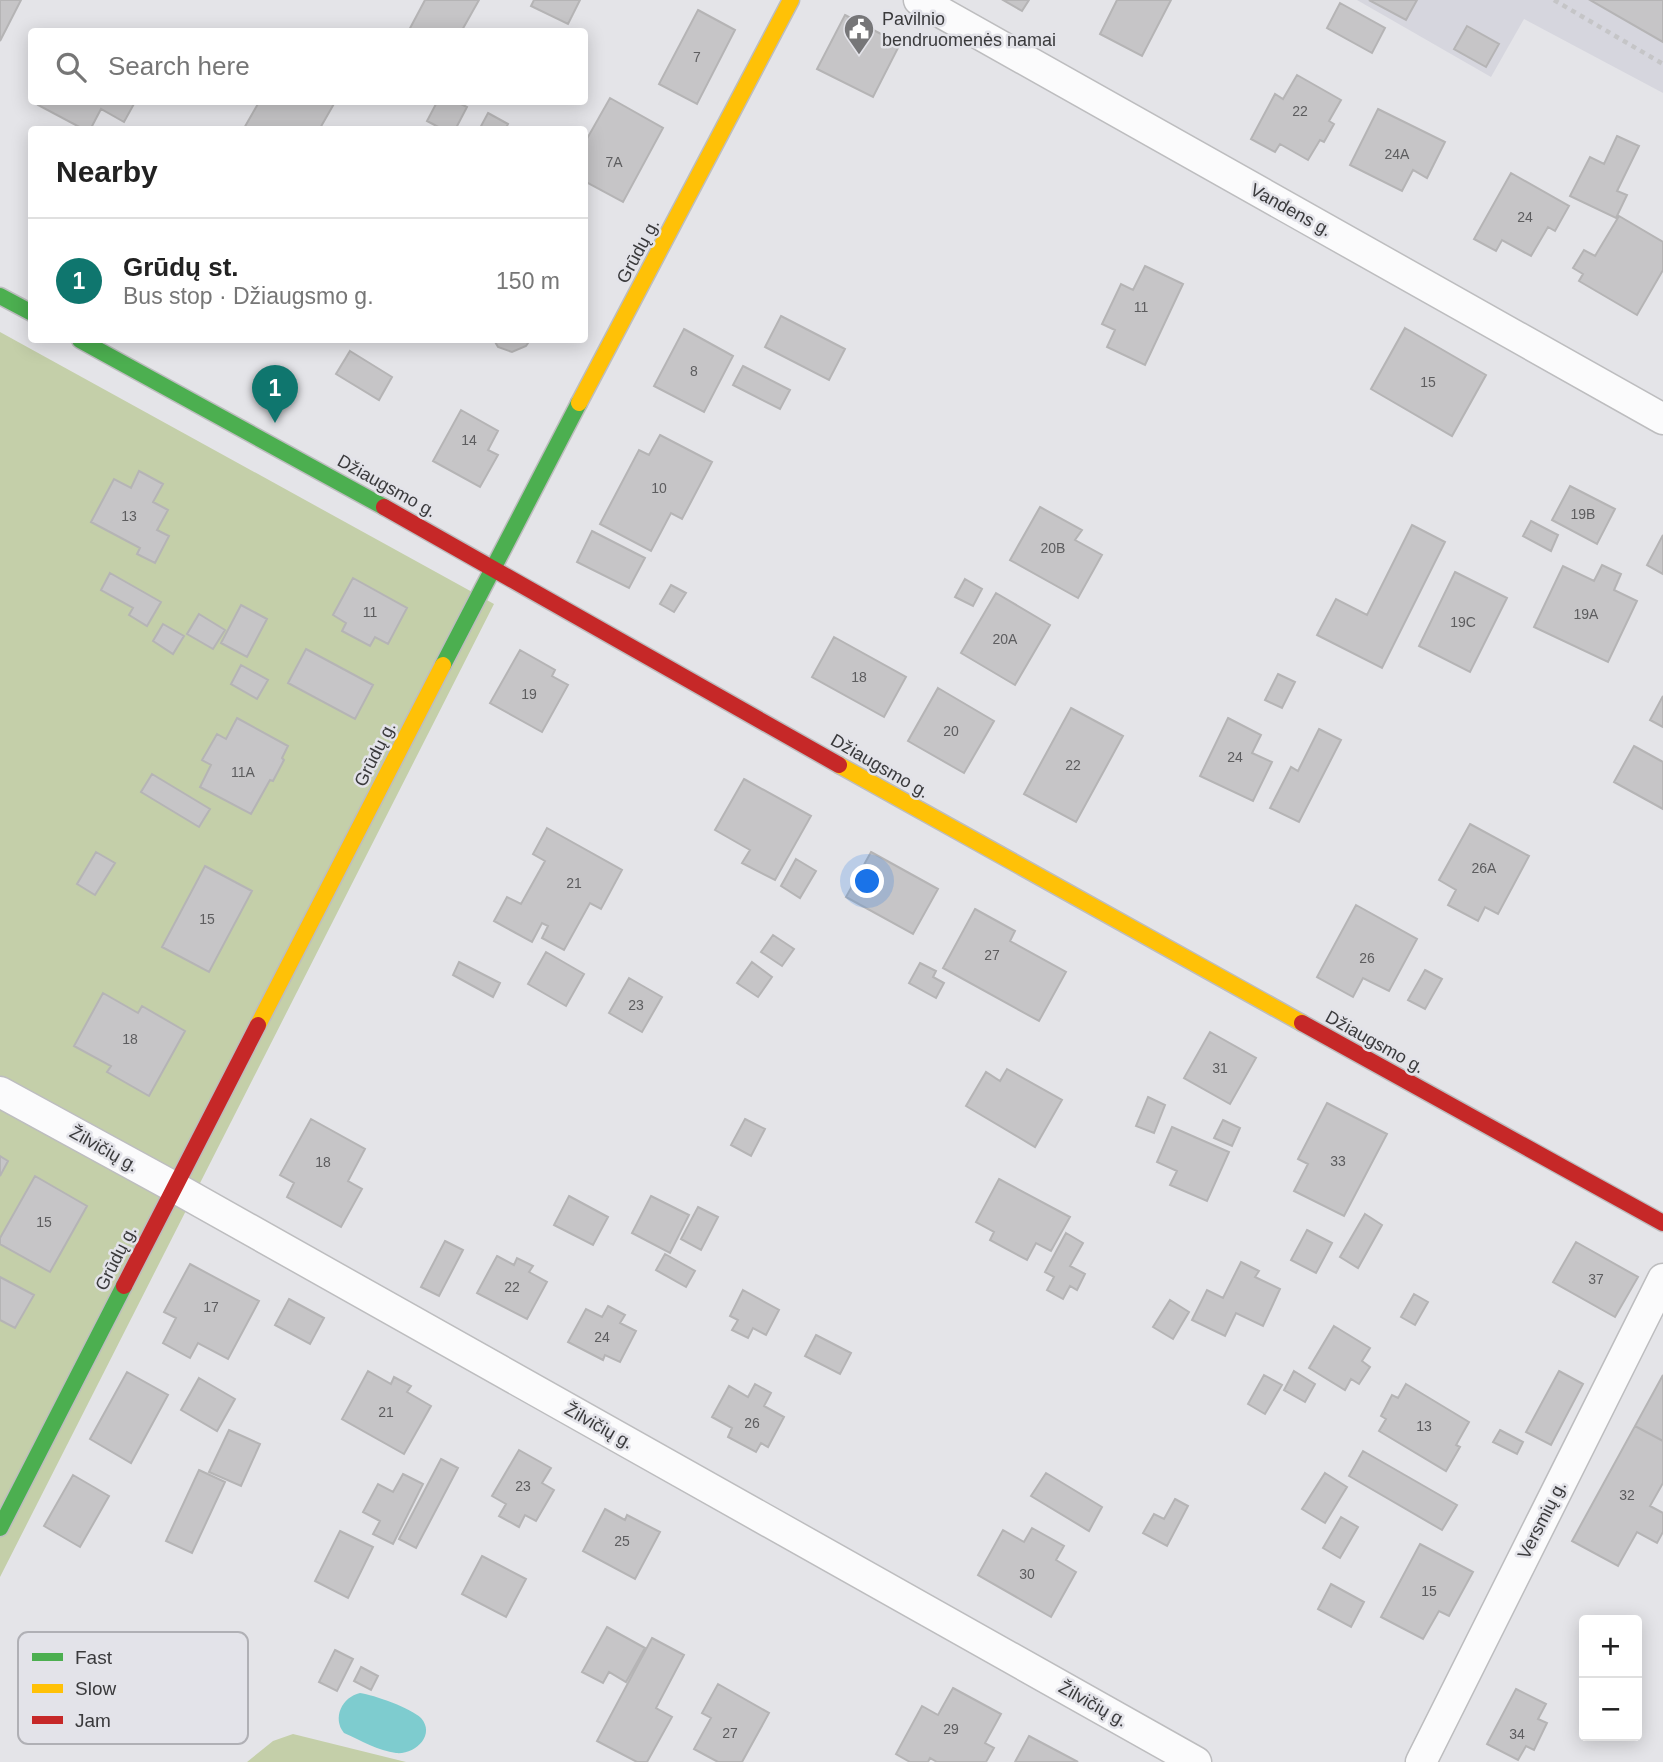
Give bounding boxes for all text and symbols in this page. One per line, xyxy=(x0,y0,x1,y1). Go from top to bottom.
place label: Pavilnio bendruomenės namai xyxy=(882,9,1056,50)
public building icon: Pavilnio bendruomenės namai xyxy=(842,12,876,56)
search box xyxy=(28,28,588,105)
icon: search xyxy=(52,48,90,86)
house number: 7 xyxy=(693,49,701,65)
text: Search here xyxy=(108,51,250,81)
house number: 22 xyxy=(1292,103,1308,119)
house number: 24A xyxy=(1385,146,1410,162)
house number: 7A xyxy=(605,154,623,170)
text: Nearby xyxy=(56,155,158,188)
street label: Vandens g. xyxy=(1247,179,1335,241)
house number: 24 xyxy=(1517,209,1533,225)
street label: Grūdų g. xyxy=(613,215,663,287)
text: Grūdų st. xyxy=(123,252,239,282)
text: 1 xyxy=(73,268,85,294)
text: 150 m xyxy=(496,268,560,294)
text: Bus stop · Džiaugsmo g. xyxy=(123,283,374,309)
house number: 11 xyxy=(1134,299,1148,315)
house number: 8 xyxy=(690,363,698,379)
pin: 1 xyxy=(252,365,298,423)
house number: 15 xyxy=(1420,374,1436,390)
house number: 14 xyxy=(461,432,477,448)
street label: Džiaugsmo g. xyxy=(334,451,440,521)
house number: 10 xyxy=(651,480,667,496)
house number: 19B xyxy=(1571,506,1595,522)
house number: 13 xyxy=(121,508,137,524)
house number: 20B xyxy=(1041,540,1065,556)
house number: 11 xyxy=(363,604,377,620)
house number: 19A xyxy=(1574,606,1599,622)
house number: 19C xyxy=(1450,614,1476,630)
house number: 20A xyxy=(993,631,1018,647)
house number: 18 xyxy=(851,669,867,685)
house number: 19 xyxy=(521,686,537,702)
street label: Grūdų g. xyxy=(350,718,400,790)
house number: 20 xyxy=(943,723,959,739)
street label: Džiaugsmo g. xyxy=(827,730,933,802)
house number: 24 xyxy=(1227,749,1243,765)
house number: 22 xyxy=(1065,757,1081,773)
house number: 11A xyxy=(231,764,256,780)
house number: 26A xyxy=(1472,860,1497,876)
your location xyxy=(850,864,884,898)
house number: 21 xyxy=(566,875,582,891)
house number: 15 xyxy=(199,911,215,927)
house number: 27 xyxy=(984,947,1000,963)
house number: 26 xyxy=(1359,950,1375,966)
house number: 23 xyxy=(628,997,644,1013)
street label: Džiaugsmo g. xyxy=(1322,1007,1428,1077)
house number: 18 xyxy=(122,1031,138,1047)
house number: 31 xyxy=(1212,1060,1228,1076)
street label: Žilvičių g. xyxy=(66,1122,142,1176)
house number: 33 xyxy=(1330,1153,1346,1169)
house number: 18 xyxy=(315,1154,331,1170)
house number: 15 xyxy=(36,1214,52,1230)
street label: Grūdų g. xyxy=(91,1222,141,1294)
house number: 37 xyxy=(1588,1271,1604,1287)
house number: 22 xyxy=(504,1279,520,1295)
house number: 17 xyxy=(203,1299,219,1315)
house number: 24 xyxy=(594,1329,610,1345)
street label: Žilvičių g. xyxy=(561,1399,637,1453)
house number: 21 xyxy=(378,1404,394,1420)
house number: 26 xyxy=(744,1415,760,1431)
house number: 13 xyxy=(1416,1418,1432,1434)
house number: 23 xyxy=(515,1478,531,1494)
street label: Versmių g. xyxy=(1514,1478,1570,1562)
house number: 32 xyxy=(1619,1487,1635,1503)
house number: 25 xyxy=(614,1533,630,1549)
house number: 30 xyxy=(1019,1566,1035,1582)
house number: 15 xyxy=(1421,1583,1437,1599)
map controls xyxy=(1579,1615,1642,1741)
button: + xyxy=(1579,1615,1642,1678)
legend xyxy=(18,1632,248,1744)
text: Fast xyxy=(75,1647,113,1668)
street label: Žilvičių g. xyxy=(1055,1677,1131,1731)
text: Slow xyxy=(75,1678,116,1699)
button: − xyxy=(1579,1678,1642,1741)
text: Jam xyxy=(75,1710,111,1731)
house number: 29 xyxy=(943,1721,959,1737)
house number: 27 xyxy=(722,1725,738,1741)
house number: 34 xyxy=(1509,1726,1525,1742)

